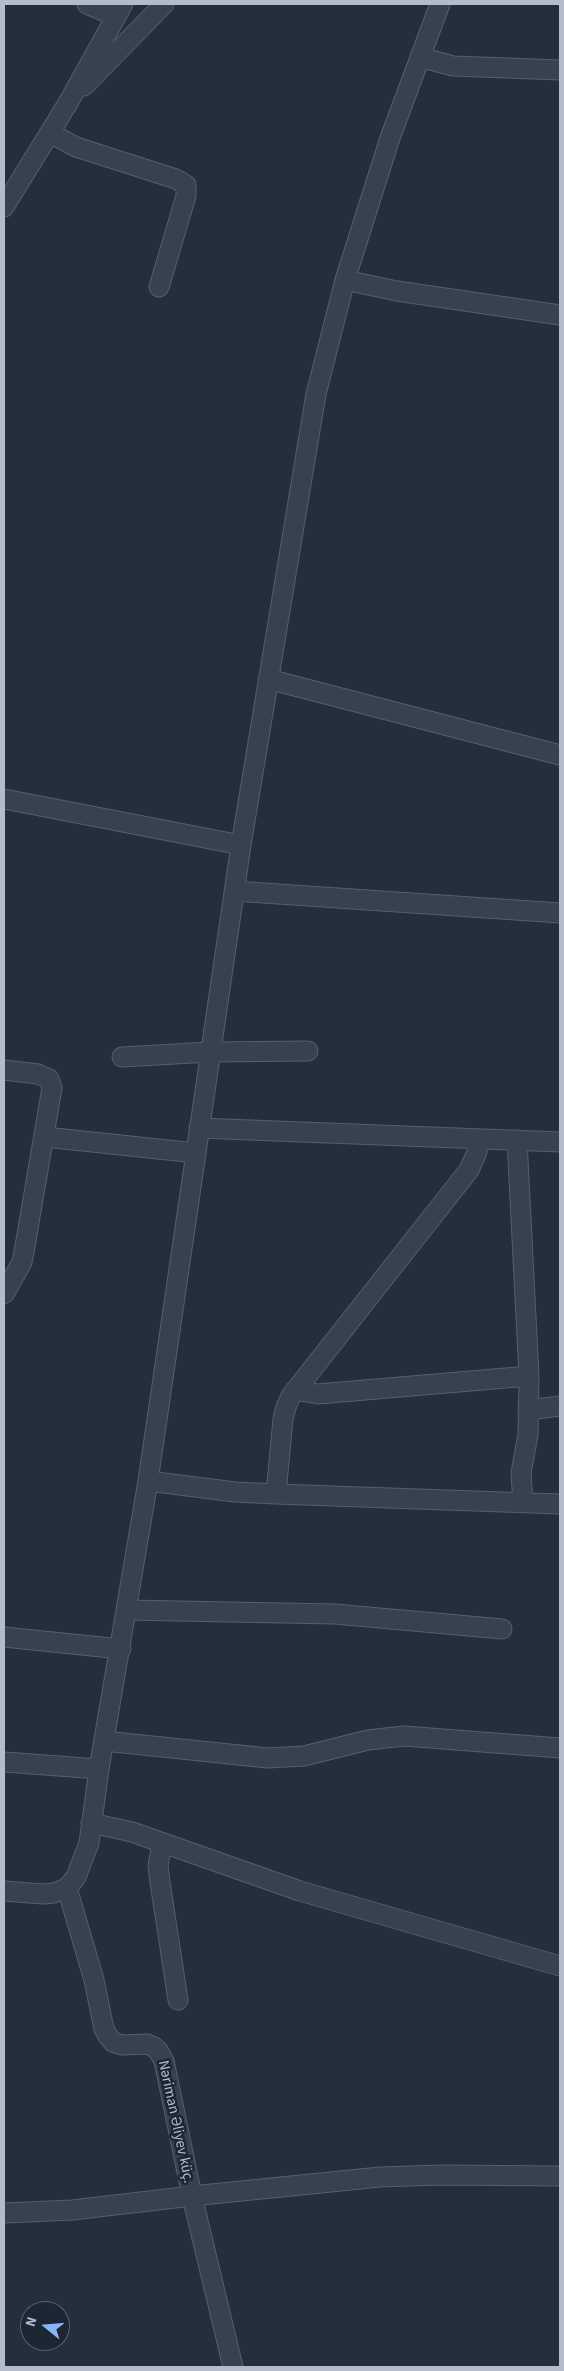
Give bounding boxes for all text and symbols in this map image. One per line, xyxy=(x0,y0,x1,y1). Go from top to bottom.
street label: Nəriman Əliyev küç. xyxy=(153,2059,197,2185)
north arrow xyxy=(20,2301,70,2351)
text: N xyxy=(21,2315,43,2329)

